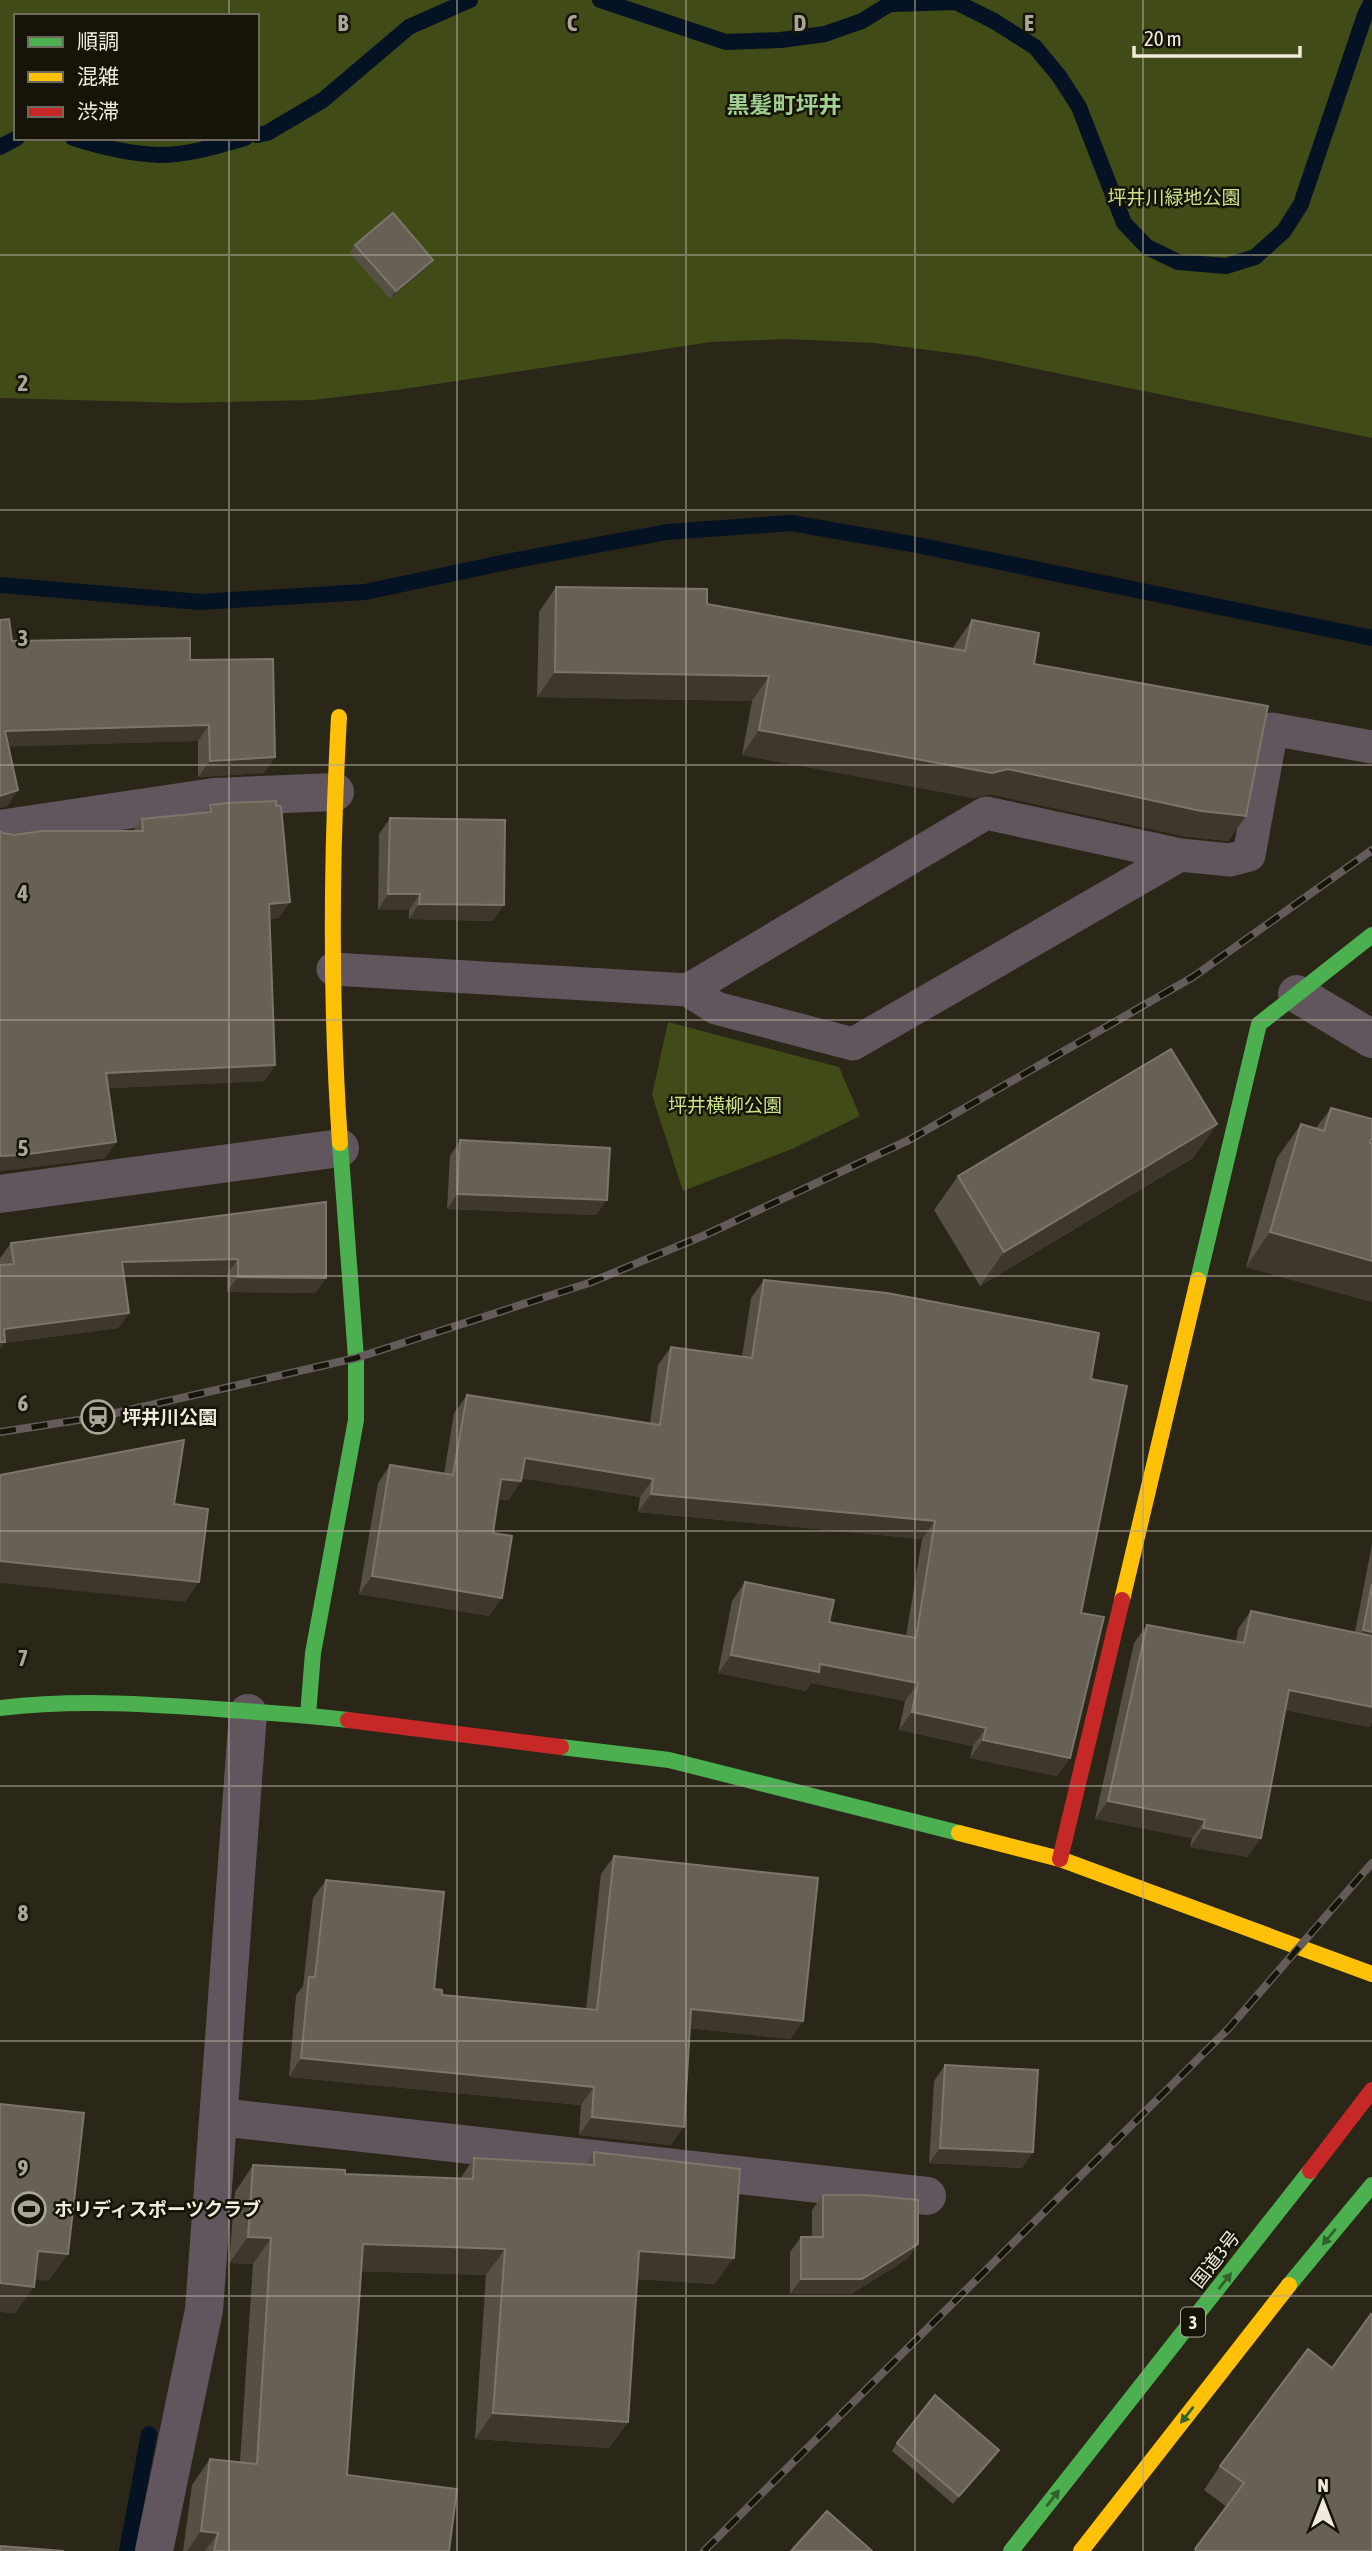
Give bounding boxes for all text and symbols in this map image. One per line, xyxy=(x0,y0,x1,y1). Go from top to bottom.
text: B xyxy=(338,10,349,36)
text: C xyxy=(567,10,578,36)
text: D xyxy=(794,10,807,36)
text: E xyxy=(1024,10,1034,36)
legend xyxy=(14,14,259,140)
scale bar xyxy=(1134,14,1300,58)
text: 20 m xyxy=(1144,26,1182,50)
text: 順調 xyxy=(77,29,119,53)
text: 混雑 xyxy=(77,64,119,88)
district label: 黒髪町坪井 xyxy=(727,92,842,118)
text: 渋滞 xyxy=(77,99,119,123)
park label: 坪井川緑地公園 xyxy=(1107,186,1241,208)
text: 2 xyxy=(18,370,28,396)
text: 3 xyxy=(18,625,28,651)
text: 4 xyxy=(17,880,29,906)
park label: 坪井横柳公園 xyxy=(668,1094,782,1116)
text: 5 xyxy=(18,1135,29,1161)
text: 6 xyxy=(18,1390,29,1416)
station icon: 坪井川公園 xyxy=(79,1398,117,1436)
place label: 坪井川公園 xyxy=(122,1406,217,1428)
text: 7 xyxy=(18,1645,28,1671)
text: 8 xyxy=(18,1900,29,1926)
text: 9 xyxy=(18,2155,29,2181)
sports icon: ホリディスポーツクラブ xyxy=(10,2190,48,2228)
place label: ホリディスポーツクラブ xyxy=(54,2198,261,2220)
street label: 国道3号 xyxy=(1186,2226,1244,2292)
one-way arrow xyxy=(1321,2228,1336,2246)
one-way arrow xyxy=(1217,2272,1232,2289)
road number: 3 xyxy=(1181,2308,1205,2336)
one-way arrow xyxy=(1180,2406,1195,2424)
north arrow xyxy=(1288,2467,1358,2537)
text: N xyxy=(1317,2474,1329,2496)
one-way arrow xyxy=(1046,2489,1061,2507)

